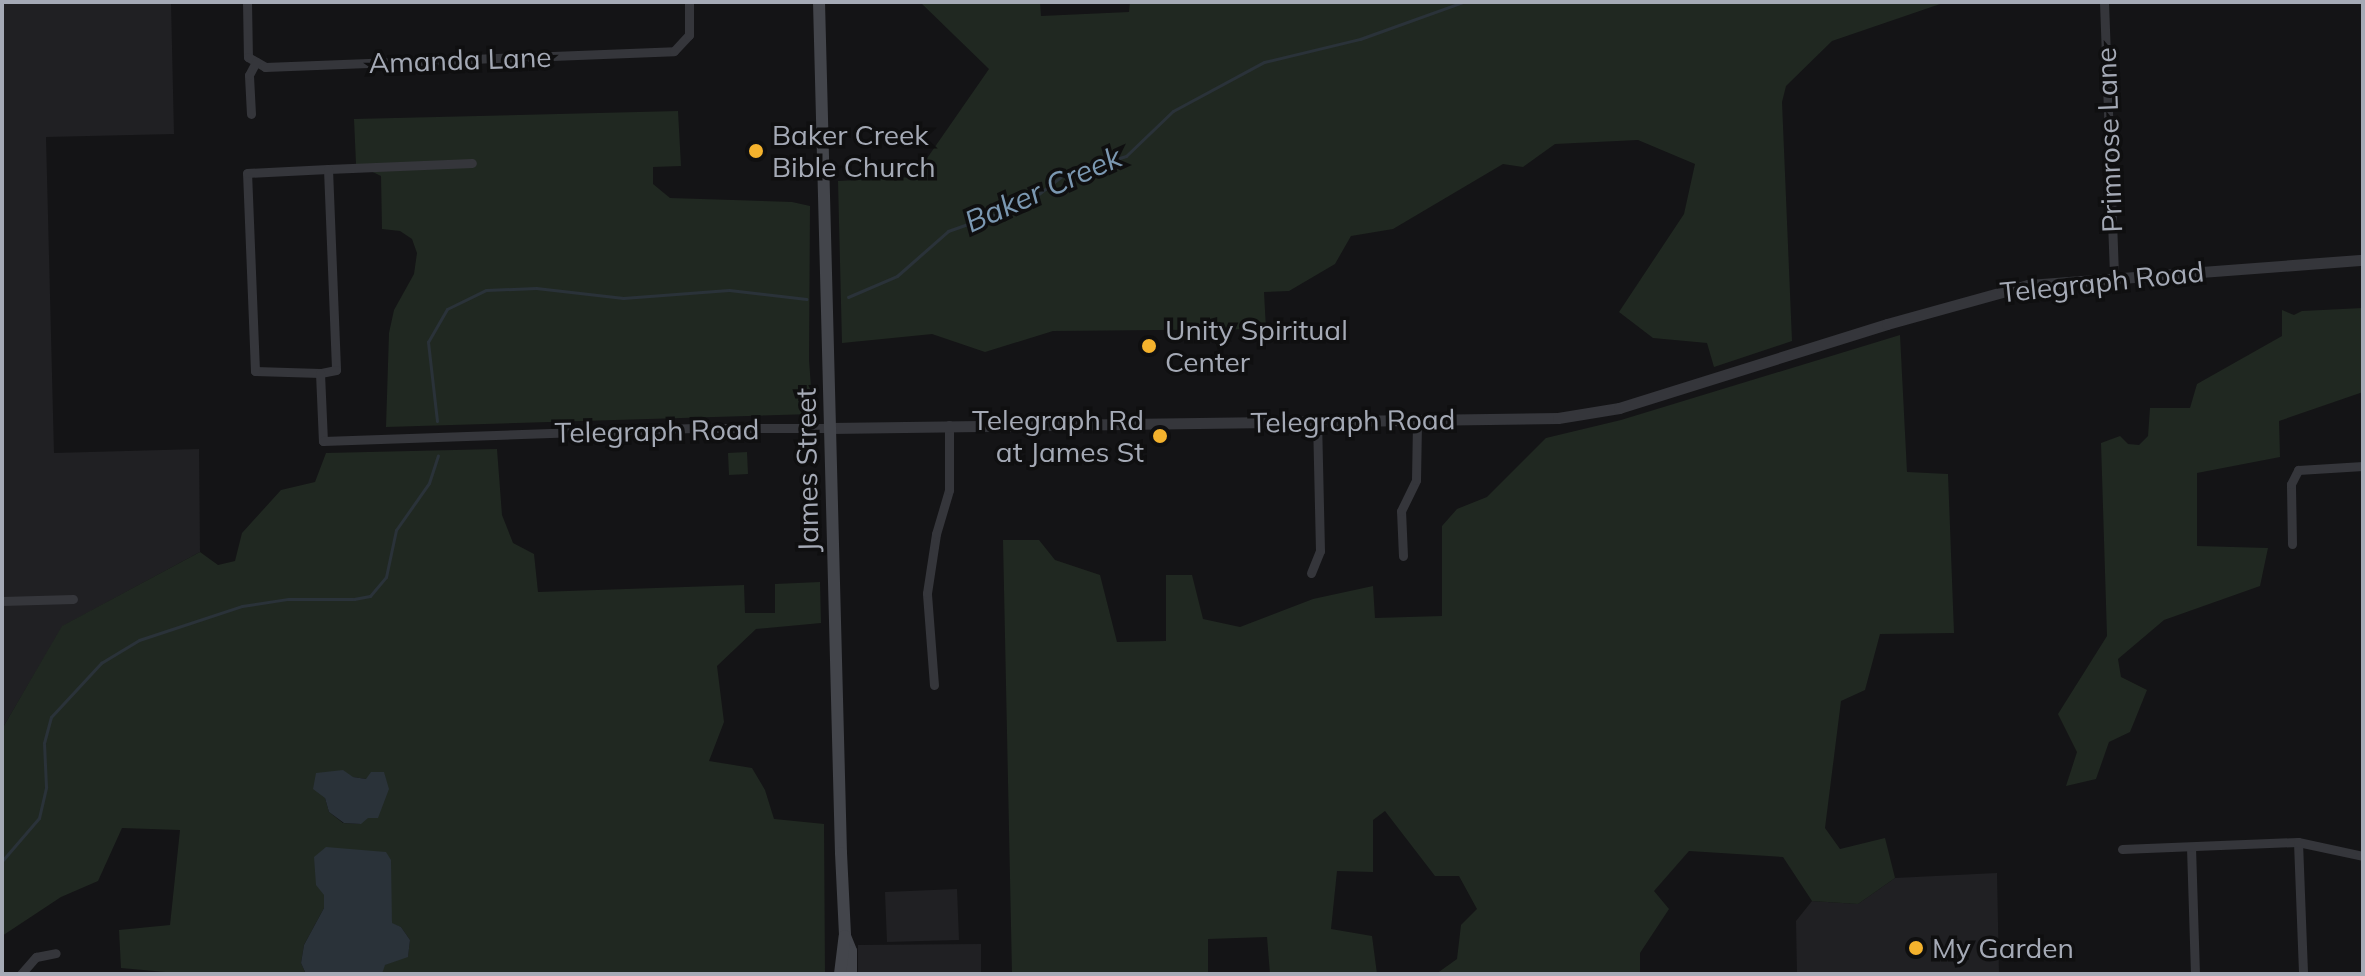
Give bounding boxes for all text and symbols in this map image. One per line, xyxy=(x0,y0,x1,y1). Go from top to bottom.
street label: Amanda Lane xyxy=(368,40,552,80)
street label: Primrose Lane xyxy=(2089,47,2129,233)
place label: Baker Creek Bible Church xyxy=(772,118,936,184)
water label: Baker Creek xyxy=(959,138,1127,240)
marker: Baker Creek Bible Church xyxy=(747,142,765,160)
street label: Telegraph Road xyxy=(1998,255,2206,309)
place label: Unity Spiritual Center xyxy=(1165,313,1348,379)
marker: Unity Spiritual Center xyxy=(1140,337,1158,355)
street label: James Street xyxy=(789,387,825,553)
street label: Telegraph Road xyxy=(1250,402,1456,440)
place label: Telegraph Rd at James St xyxy=(972,403,1144,469)
street label: Telegraph Road xyxy=(554,412,760,450)
marker: Telegraph Rd at James St xyxy=(1151,427,1169,445)
place label: My Garden xyxy=(1932,931,2074,965)
marker: My Garden xyxy=(1907,939,1925,957)

